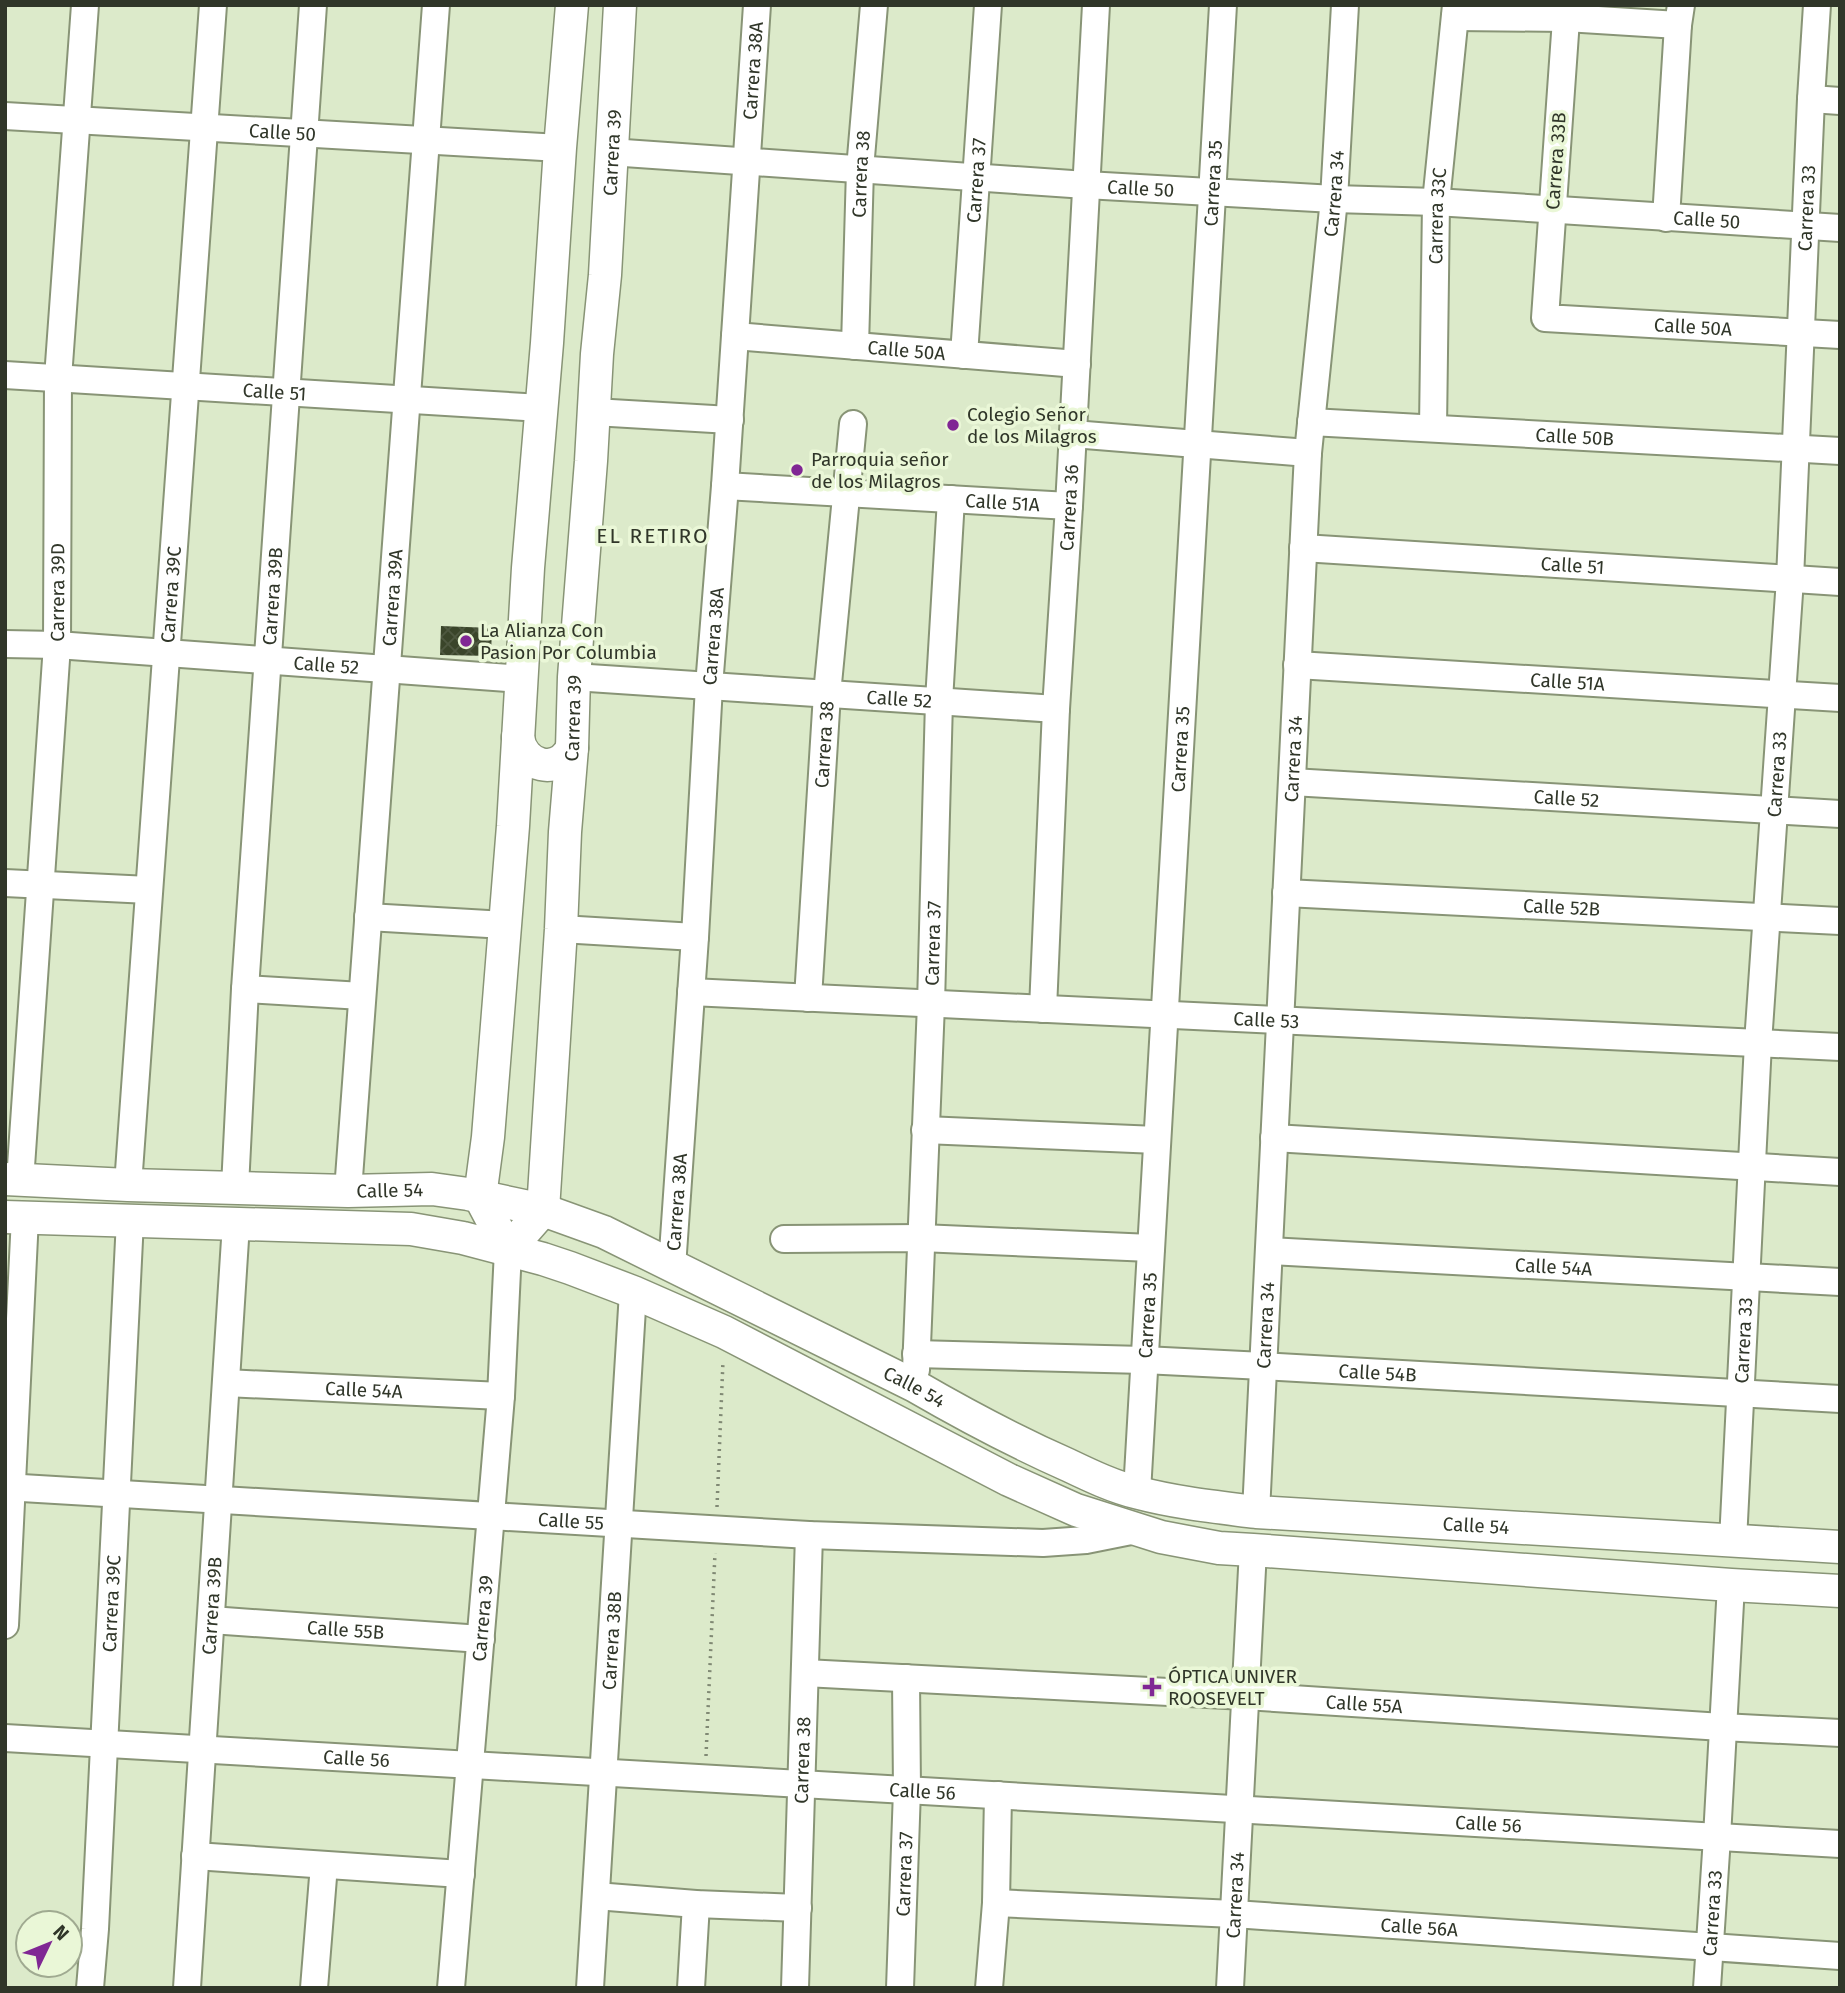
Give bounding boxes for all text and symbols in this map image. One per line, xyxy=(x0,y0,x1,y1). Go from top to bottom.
street label: Carrera 38A xyxy=(738,21,767,120)
street label: Carrera 39 xyxy=(598,109,626,196)
street label: Carrera 33B xyxy=(1541,111,1571,211)
street label: Calle 50 xyxy=(248,119,317,145)
street label: Carrera 38 xyxy=(847,130,875,218)
street label: Carrera 37 xyxy=(962,137,990,224)
street label: Carrera 35 xyxy=(1199,139,1227,227)
street label: Carrera 34 xyxy=(1319,150,1348,238)
street label: Carrera 33 xyxy=(1793,164,1820,252)
street label: Carrera 33C xyxy=(1424,166,1451,265)
street label: Calle 50 xyxy=(1107,175,1175,201)
street label: Calle 50 xyxy=(1673,206,1741,233)
street label: Calle 50A xyxy=(1653,313,1733,340)
street label: Calle 50A xyxy=(867,335,946,365)
street label: Calle 51 xyxy=(242,378,307,405)
place label: Colegio Señor de los Milagros xyxy=(967,403,1097,448)
marker: Colegio Señor de los Milagros xyxy=(945,417,961,433)
street label: Calle 50B xyxy=(1535,423,1615,450)
place label: Parroquia señor de los Milagros xyxy=(811,448,949,493)
marker: Parroquia señor de los Milagros xyxy=(789,462,805,478)
street label: Carrera 36 xyxy=(1055,464,1083,552)
street label: Calle 51A xyxy=(965,488,1041,516)
district label: EL RETIRO xyxy=(596,523,710,549)
street label: Carrera 39D xyxy=(46,543,69,642)
street label: Carrera 39C xyxy=(156,545,186,644)
street label: Carrera 39B xyxy=(257,546,287,646)
street label: Carrera 39A xyxy=(377,548,407,647)
street label: Calle 51 xyxy=(1540,552,1605,579)
street label: Carrera 38A xyxy=(698,586,728,686)
place label: La Alianza Con Pasion Por Columbia xyxy=(480,619,657,664)
marker: La Alianza Con Pasion Por Columbia xyxy=(458,633,474,649)
street label: Calle 52 xyxy=(293,651,360,679)
street label: Calle 51A xyxy=(1529,668,1606,695)
street label: Carrera 39 xyxy=(559,675,586,762)
street label: Calle 52 xyxy=(866,685,933,712)
street label: Carrera 38 xyxy=(810,700,838,789)
street label: Carrera 35 xyxy=(1166,705,1194,793)
street label: Carrera 34 xyxy=(1279,715,1307,803)
street label: Carrera 33 xyxy=(1762,730,1791,818)
street label: Calle 52 xyxy=(1533,785,1600,811)
street label: Calle 52B xyxy=(1522,893,1601,920)
street label: Carrera 37 xyxy=(920,900,945,986)
street label: Calle 53 xyxy=(1233,1006,1300,1033)
street label: Carrera 38A xyxy=(662,1152,691,1252)
street label: Calle 54 xyxy=(356,1178,423,1202)
street label: Calle 54A xyxy=(1514,1253,1593,1280)
street label: Carrera 35 xyxy=(1133,1272,1161,1359)
street label: Carrera 34 xyxy=(1252,1281,1279,1369)
street label: Carrera 33 xyxy=(1729,1297,1757,1384)
street label: Calle 54B xyxy=(1338,1359,1417,1386)
street label: Calle 54 xyxy=(880,1361,949,1412)
street label: Calle 54A xyxy=(325,1376,403,1403)
street label: Calle 55 xyxy=(537,1507,605,1534)
street label: Calle 54 xyxy=(1442,1512,1510,1539)
street label: Carrera 39C xyxy=(97,1554,125,1653)
street label: Carrera 39B xyxy=(197,1556,226,1655)
street label: Carrera 39 xyxy=(467,1574,497,1662)
street label: Carrera 38B xyxy=(597,1591,626,1691)
street label: Calle 55B xyxy=(306,1615,385,1644)
place label: ÓPTICA UNIVER ROOSEVELT xyxy=(1168,1665,1298,1710)
marker: ÓPTICA UNIVER ROOSEVELT xyxy=(1142,1677,1162,1697)
street label: Calle 55A xyxy=(1325,1690,1403,1718)
street label: Carrera 38 xyxy=(789,1716,815,1804)
street label: Calle 56 xyxy=(322,1745,390,1772)
street label: Calle 56 xyxy=(888,1778,956,1804)
street label: Calle 56 xyxy=(1455,1810,1523,1837)
street label: Carrera 37 xyxy=(891,1831,917,1917)
street label: Carrera 34 xyxy=(1221,1851,1249,1939)
street label: Carrera 33 xyxy=(1698,1869,1726,1957)
north arrow xyxy=(14,1909,84,1979)
street label: Calle 56A xyxy=(1380,1913,1459,1941)
text: N xyxy=(48,1920,74,1945)

